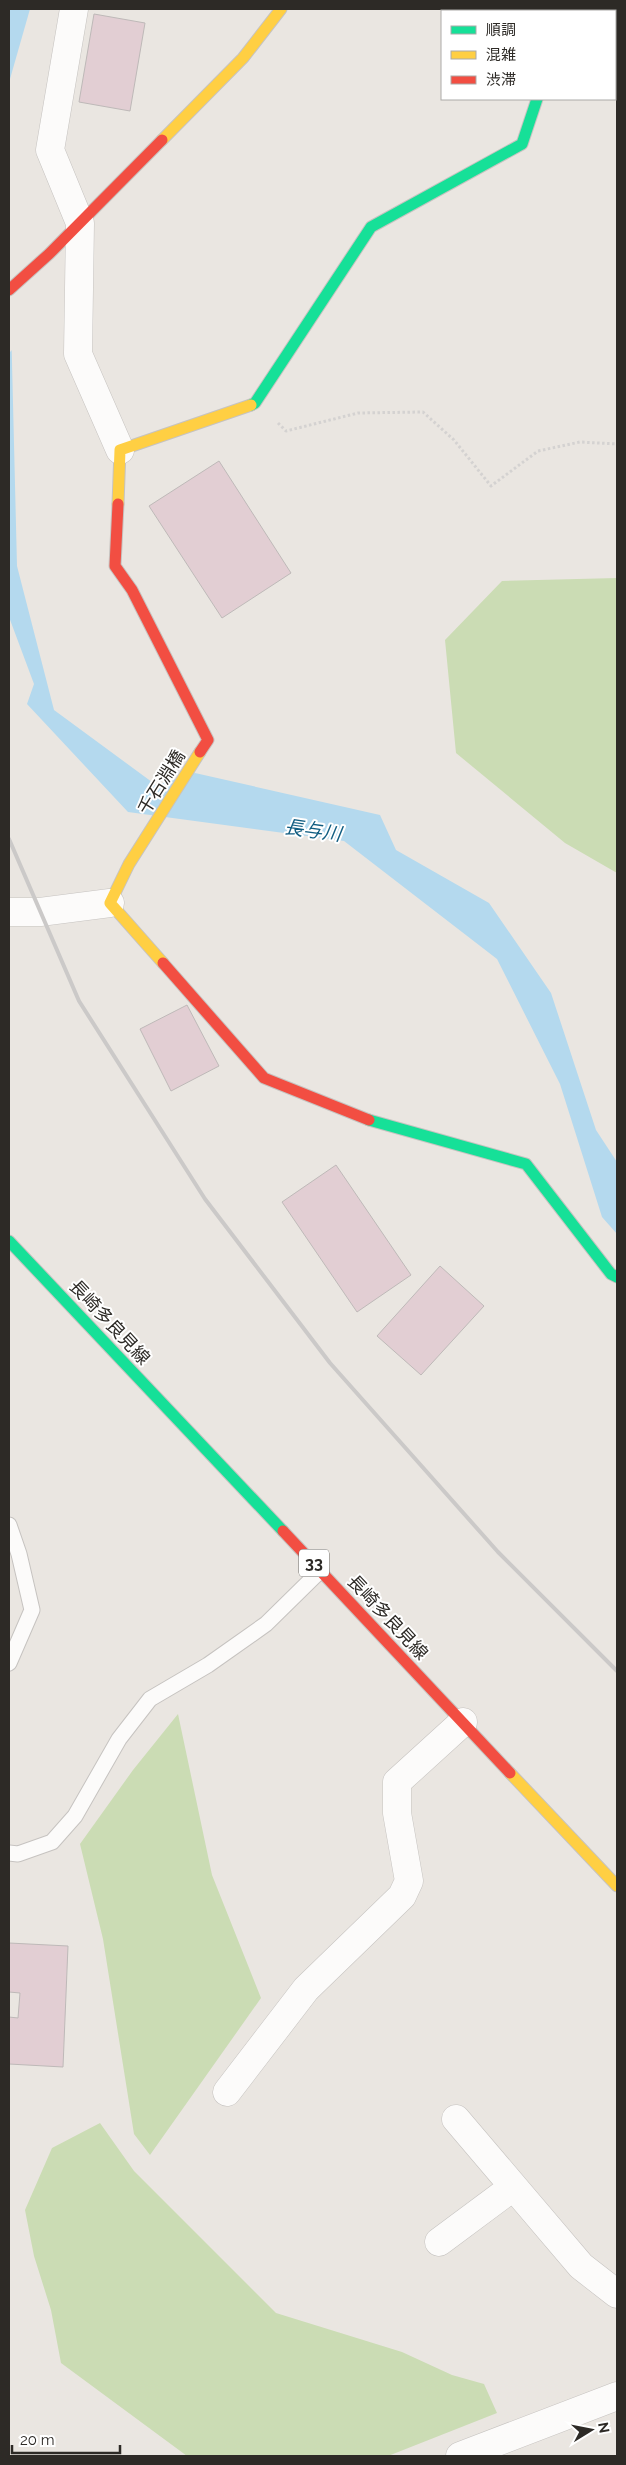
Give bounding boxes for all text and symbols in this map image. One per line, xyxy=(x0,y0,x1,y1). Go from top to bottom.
legend xyxy=(441,10,616,100)
text: 順調 xyxy=(486,21,516,39)
text: 混雑 xyxy=(486,46,516,64)
text: 渋滞 xyxy=(486,71,516,89)
street label: 千石淵橋 xyxy=(133,746,189,818)
water label: 長与川 xyxy=(283,815,345,845)
street label: 長崎多良見線 xyxy=(65,1275,155,1369)
road number: 33 xyxy=(299,1550,329,1576)
street label: 長崎多良見線 xyxy=(343,1570,433,1664)
north arrow xyxy=(566,2405,616,2455)
text: N xyxy=(595,2421,613,2434)
scale bar xyxy=(12,2422,120,2454)
text: 20 m xyxy=(20,2431,55,2449)

